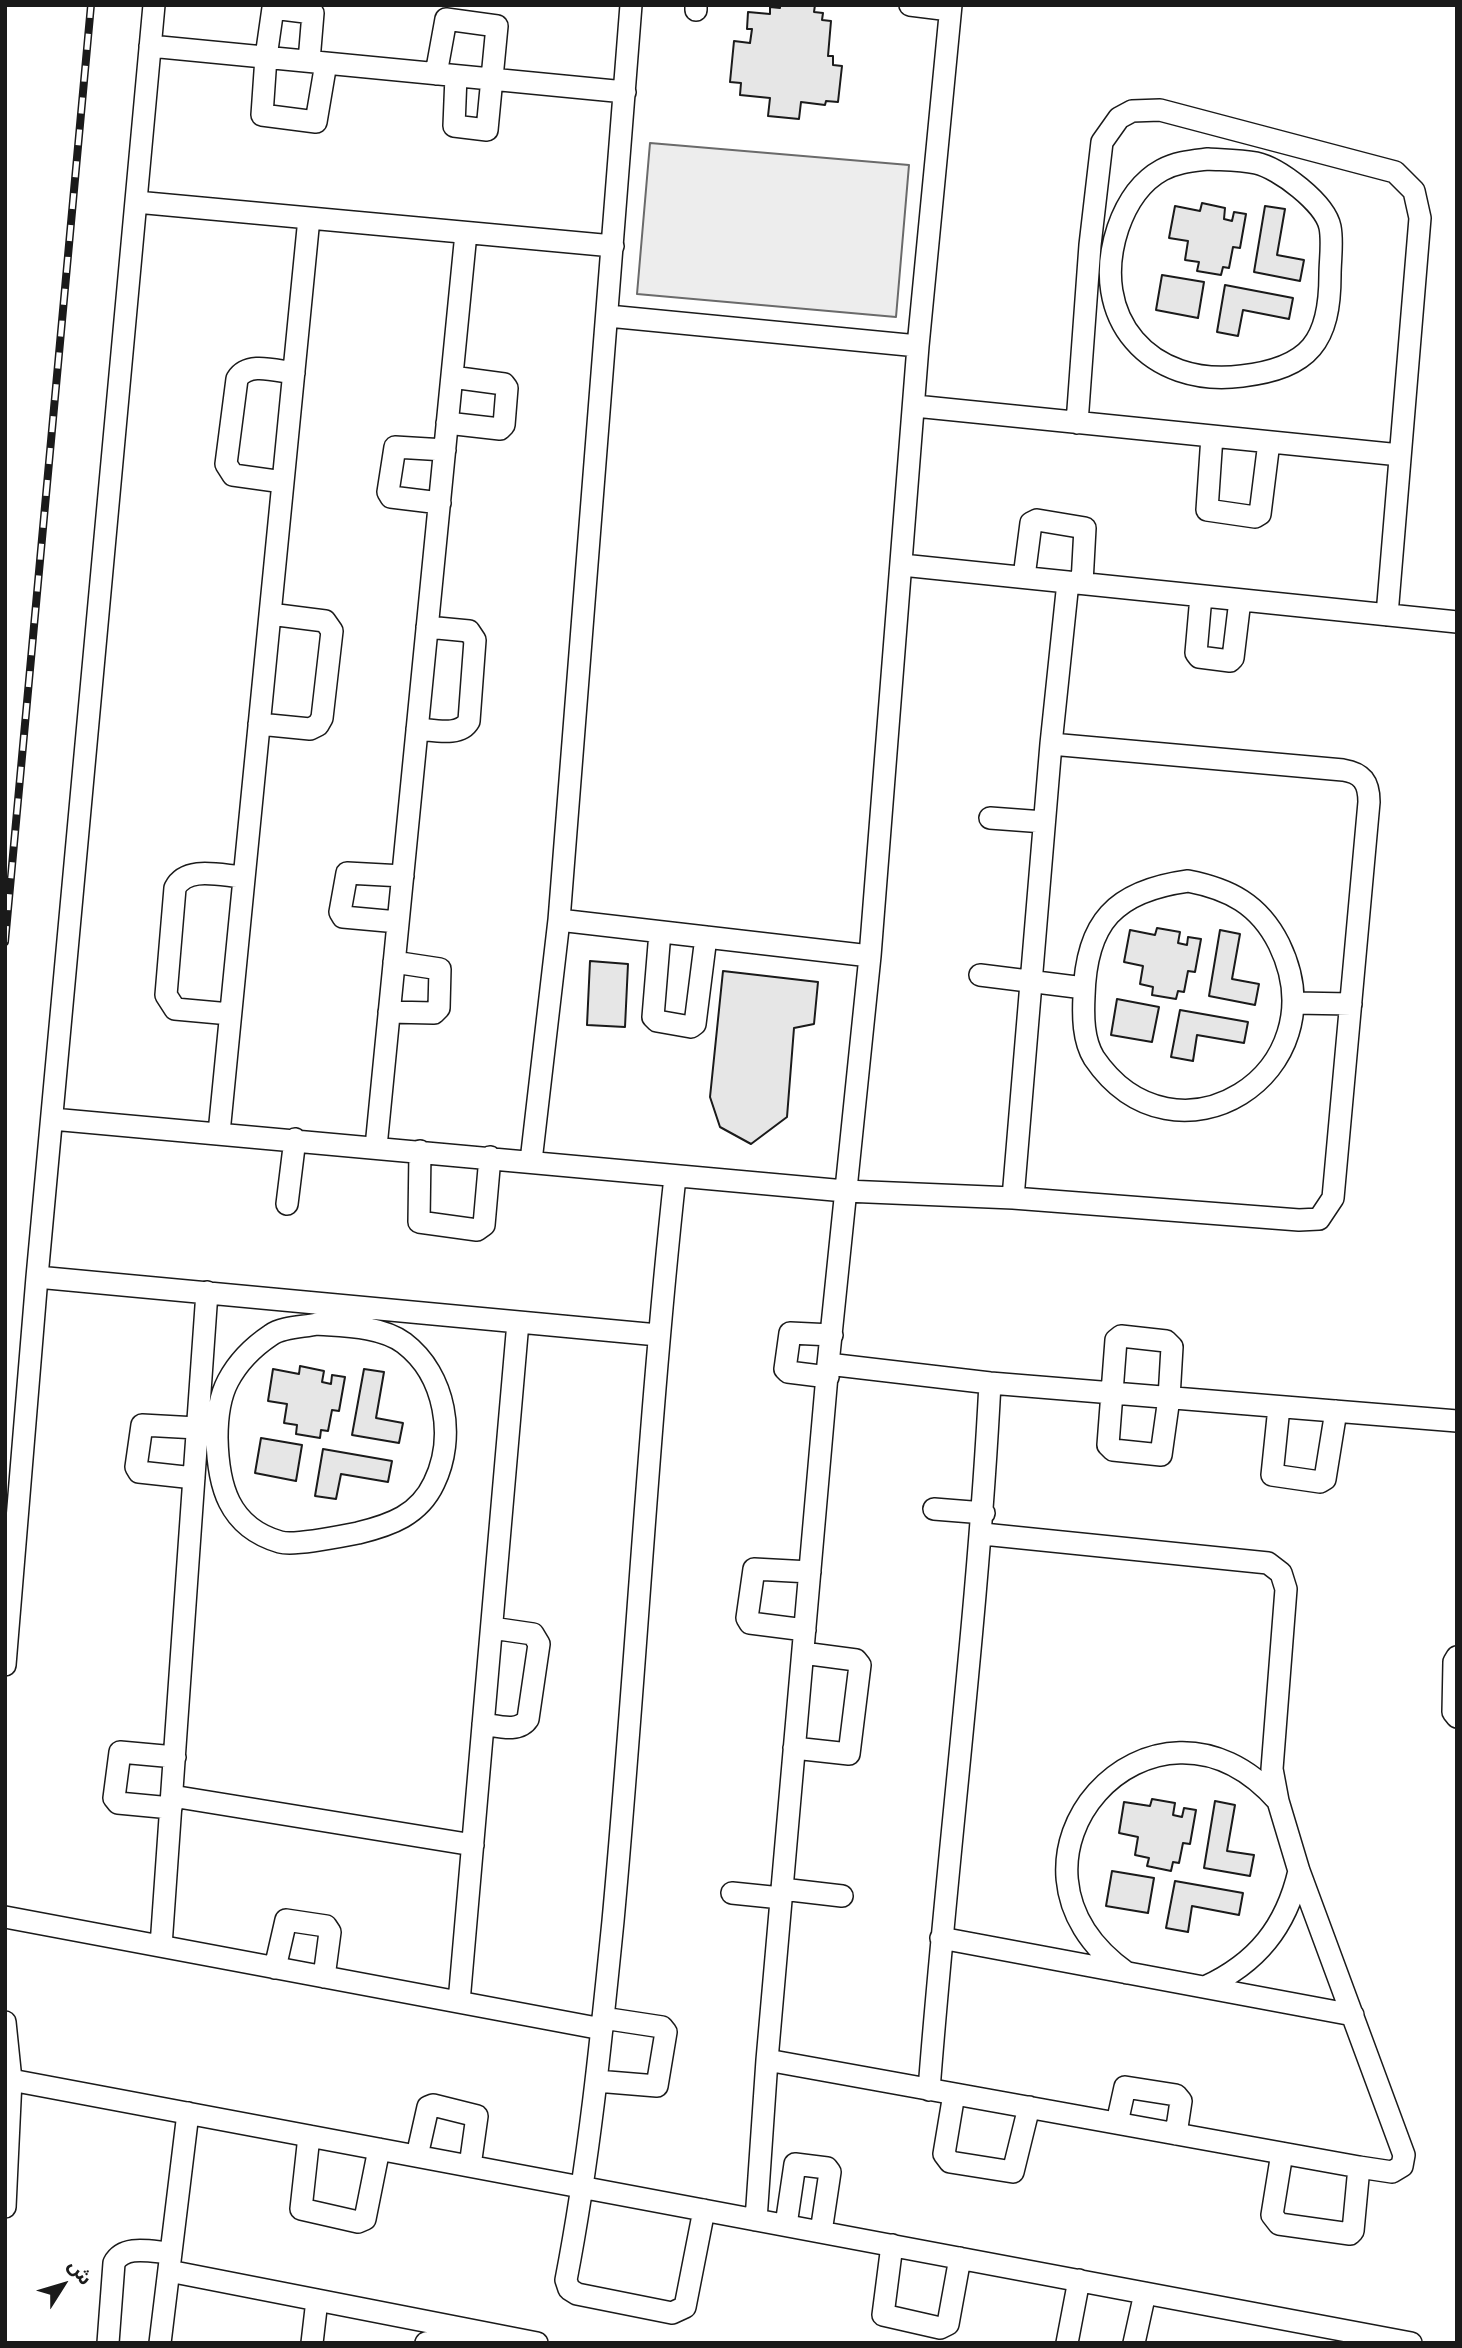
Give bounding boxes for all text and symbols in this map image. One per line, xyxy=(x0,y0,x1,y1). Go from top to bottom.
north arrow xyxy=(28,2250,98,2320)
text: ش xyxy=(62,2254,99,2291)

